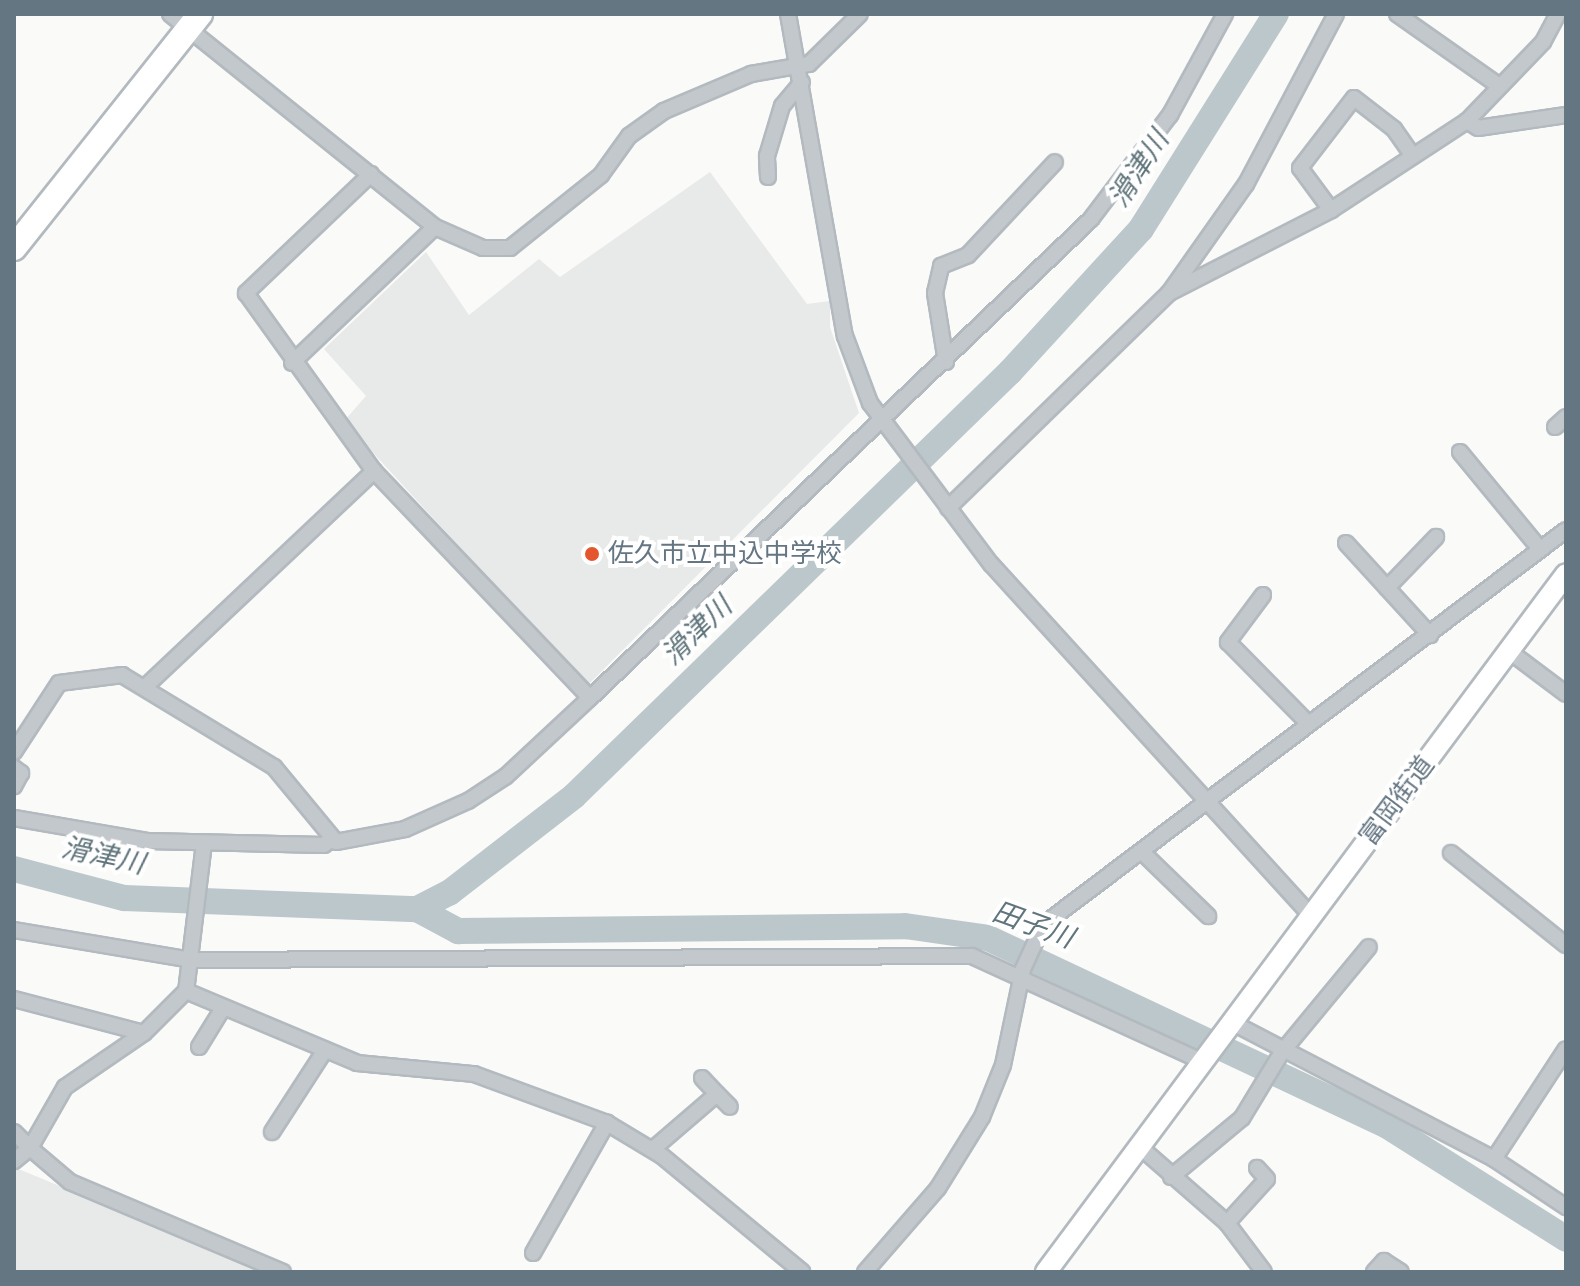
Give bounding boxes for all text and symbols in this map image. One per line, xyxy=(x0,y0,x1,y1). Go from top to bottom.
water label: 滑津川 xyxy=(1102,125,1176,213)
place label: 佐久市立中込中学校 xyxy=(608,538,842,570)
marker: 佐久市立中込中学校 xyxy=(583,545,601,563)
water label: 滑津川 xyxy=(655,590,739,672)
street label: 富岡街道 xyxy=(1353,750,1441,852)
water label: 滑津川 xyxy=(58,831,148,881)
water label: 田子川 xyxy=(988,895,1078,955)

